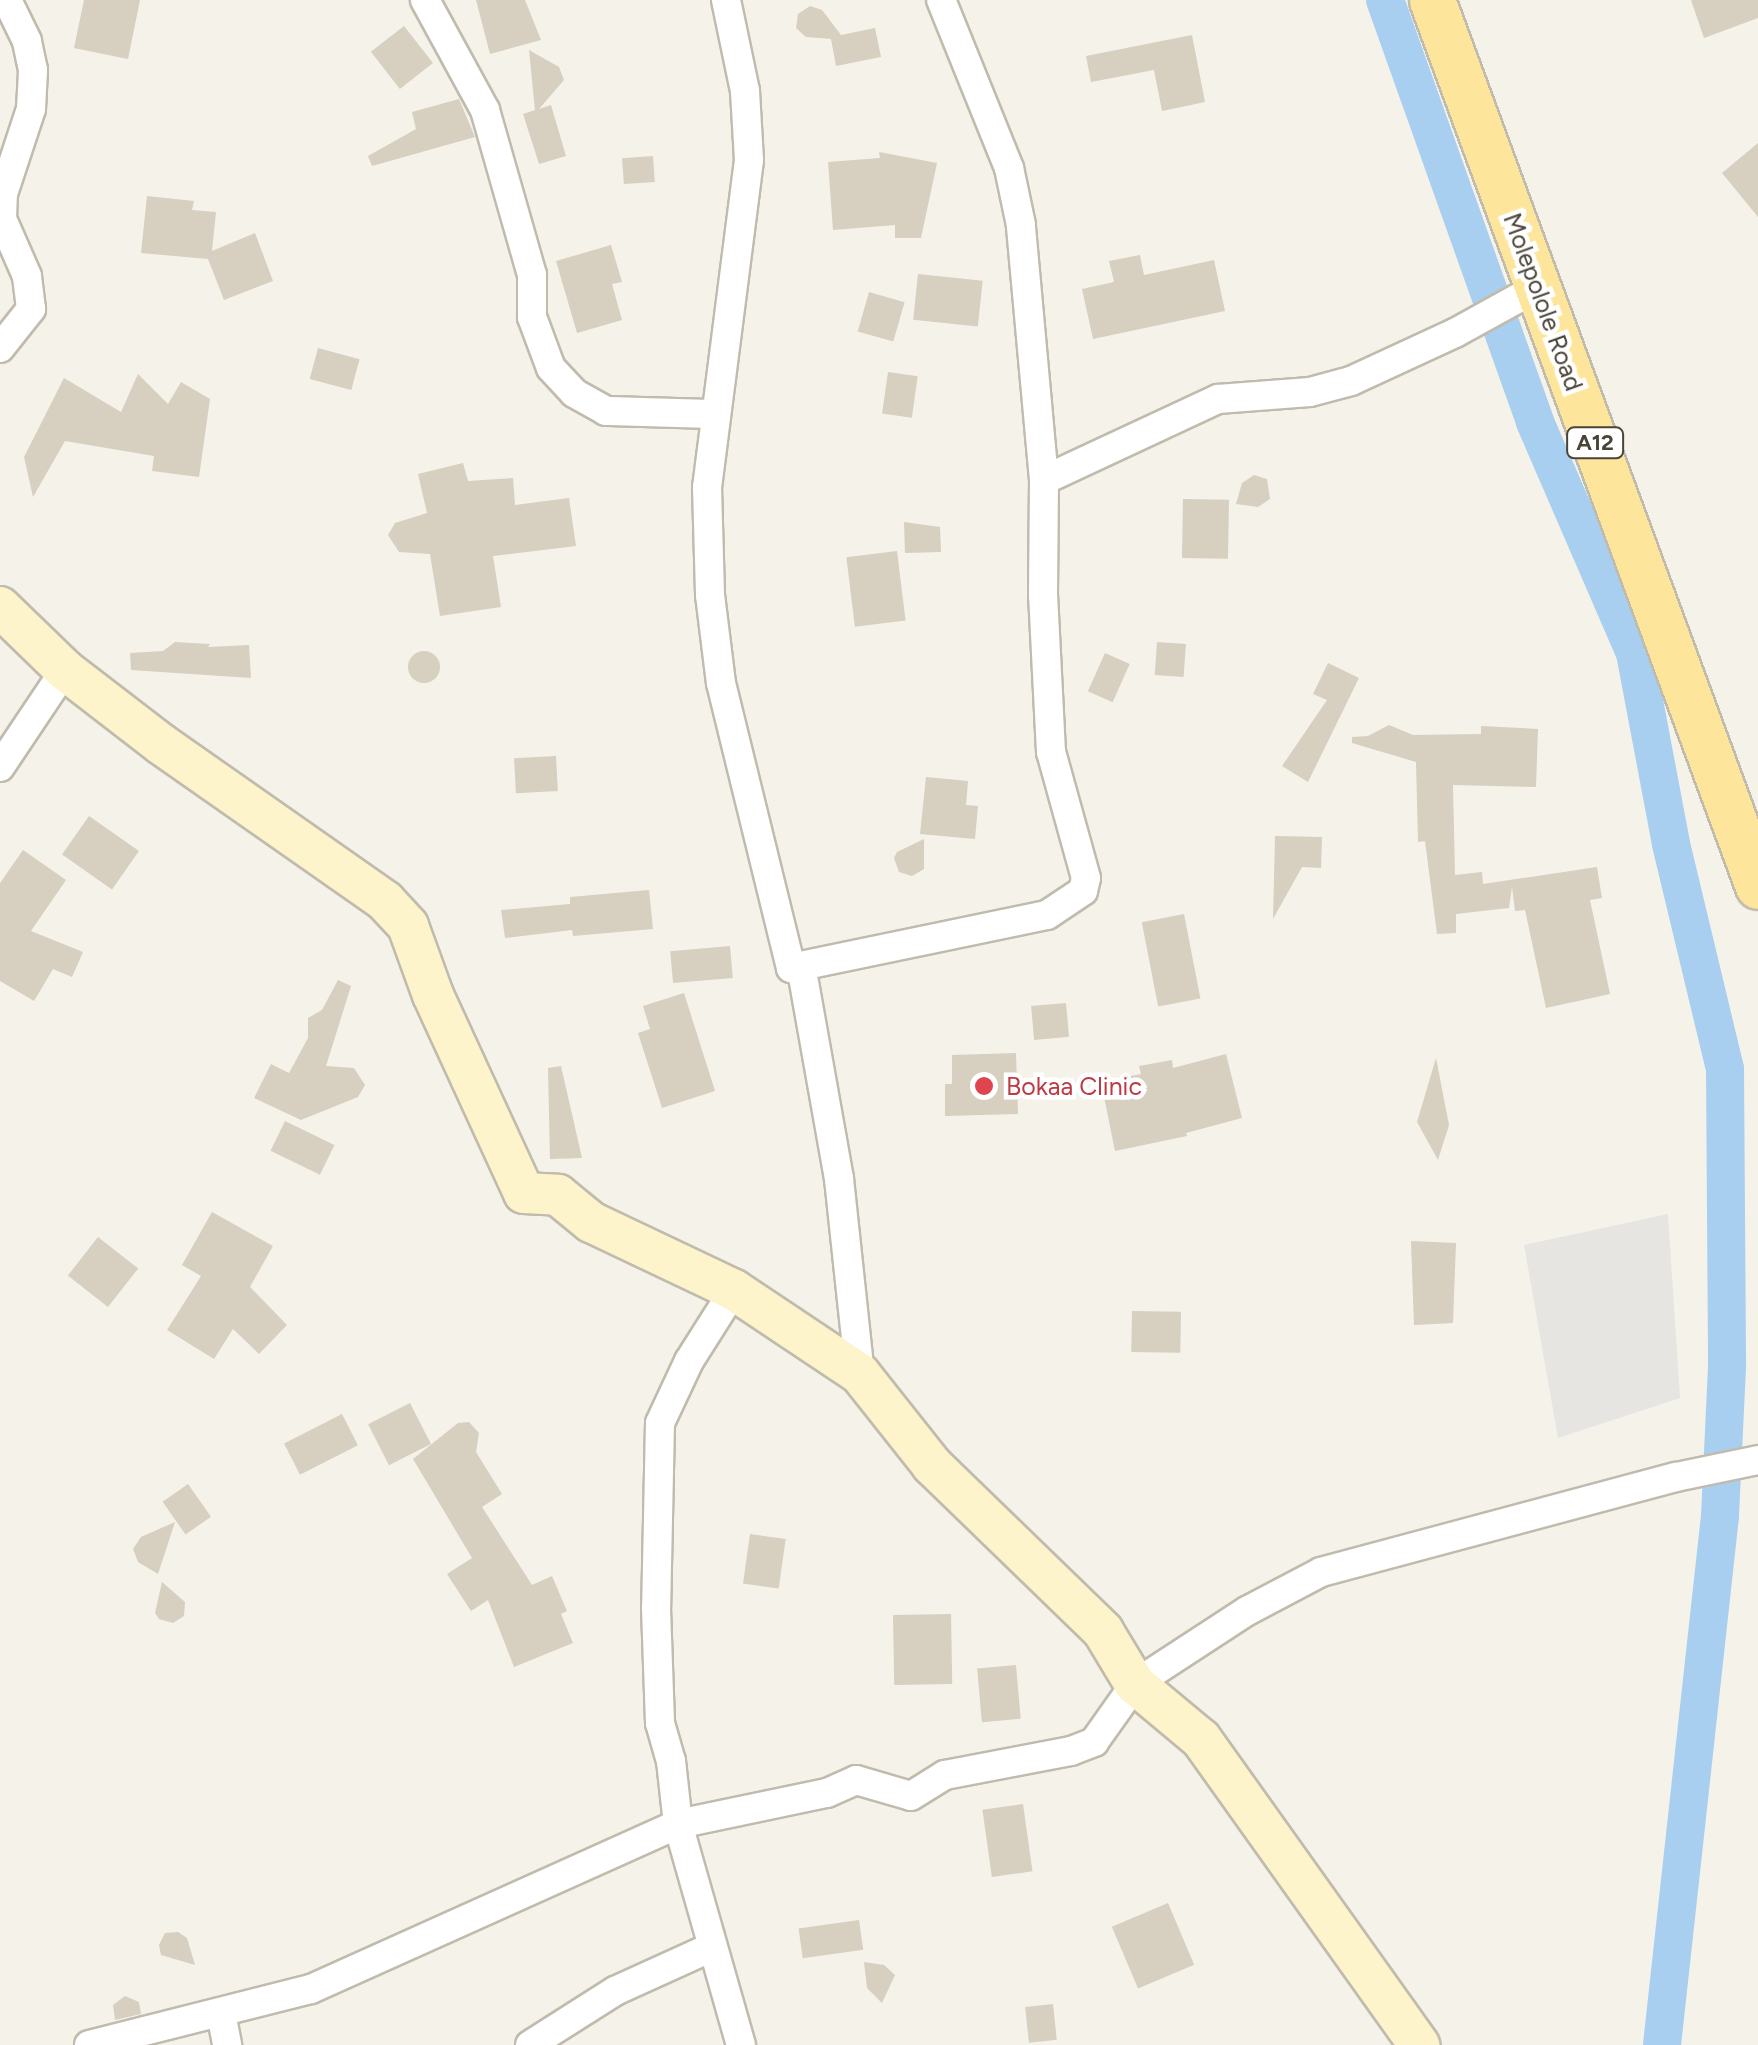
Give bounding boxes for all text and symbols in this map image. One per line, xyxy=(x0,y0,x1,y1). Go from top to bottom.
street label: Molepolole Road xyxy=(1497,209,1589,395)
road number: A12 xyxy=(1565,426,1625,460)
place label: Bokaa Clinic xyxy=(1006,1071,1142,1101)
marker: Bokaa Clinic xyxy=(971,1073,997,1099)

